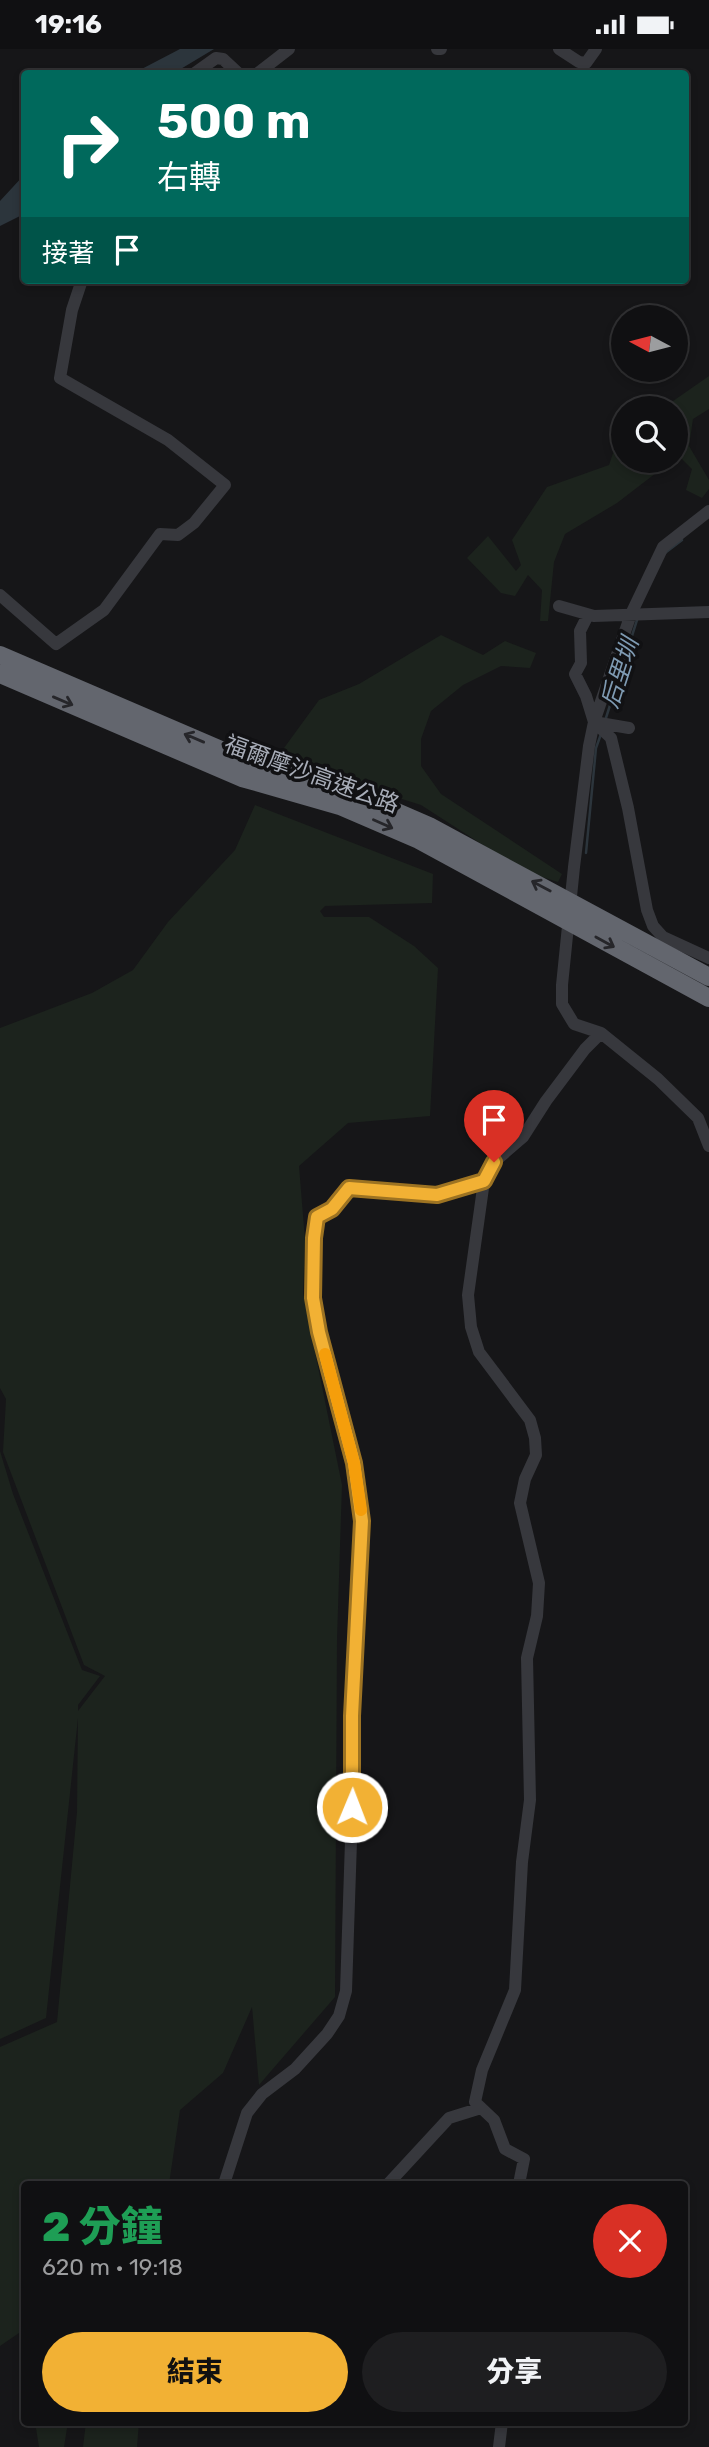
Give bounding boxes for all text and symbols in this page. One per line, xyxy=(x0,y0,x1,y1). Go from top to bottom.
text: 19:16 xyxy=(35,9,102,40)
text: 500 m xyxy=(157,92,311,150)
icon: right xyxy=(42,98,133,189)
text: 右轉 xyxy=(157,158,221,196)
icon: arrive xyxy=(108,231,146,269)
text: 接著 xyxy=(42,238,94,269)
north arrow xyxy=(611,305,688,381)
map controls xyxy=(611,305,688,473)
button: search xyxy=(611,396,688,473)
water label: 后里圳 xyxy=(596,632,645,712)
one-way arrow xyxy=(51,695,73,708)
street label: 福爾摩沙高速公路 xyxy=(221,729,403,819)
one-way arrow xyxy=(184,731,205,744)
one-way arrow xyxy=(371,818,393,831)
one-way arrow xyxy=(531,879,552,893)
one-way arrow xyxy=(595,935,615,949)
pin xyxy=(464,1090,524,1162)
icon: arrive xyxy=(475,1101,513,1139)
position arrow xyxy=(315,1770,389,1844)
text: 2 分鐘 xyxy=(42,2202,163,2252)
button: close xyxy=(593,2204,667,2278)
text: 620 m · 19:18 xyxy=(42,2253,183,2281)
button: 結束 xyxy=(42,2332,348,2412)
button: 分享 xyxy=(362,2332,667,2412)

